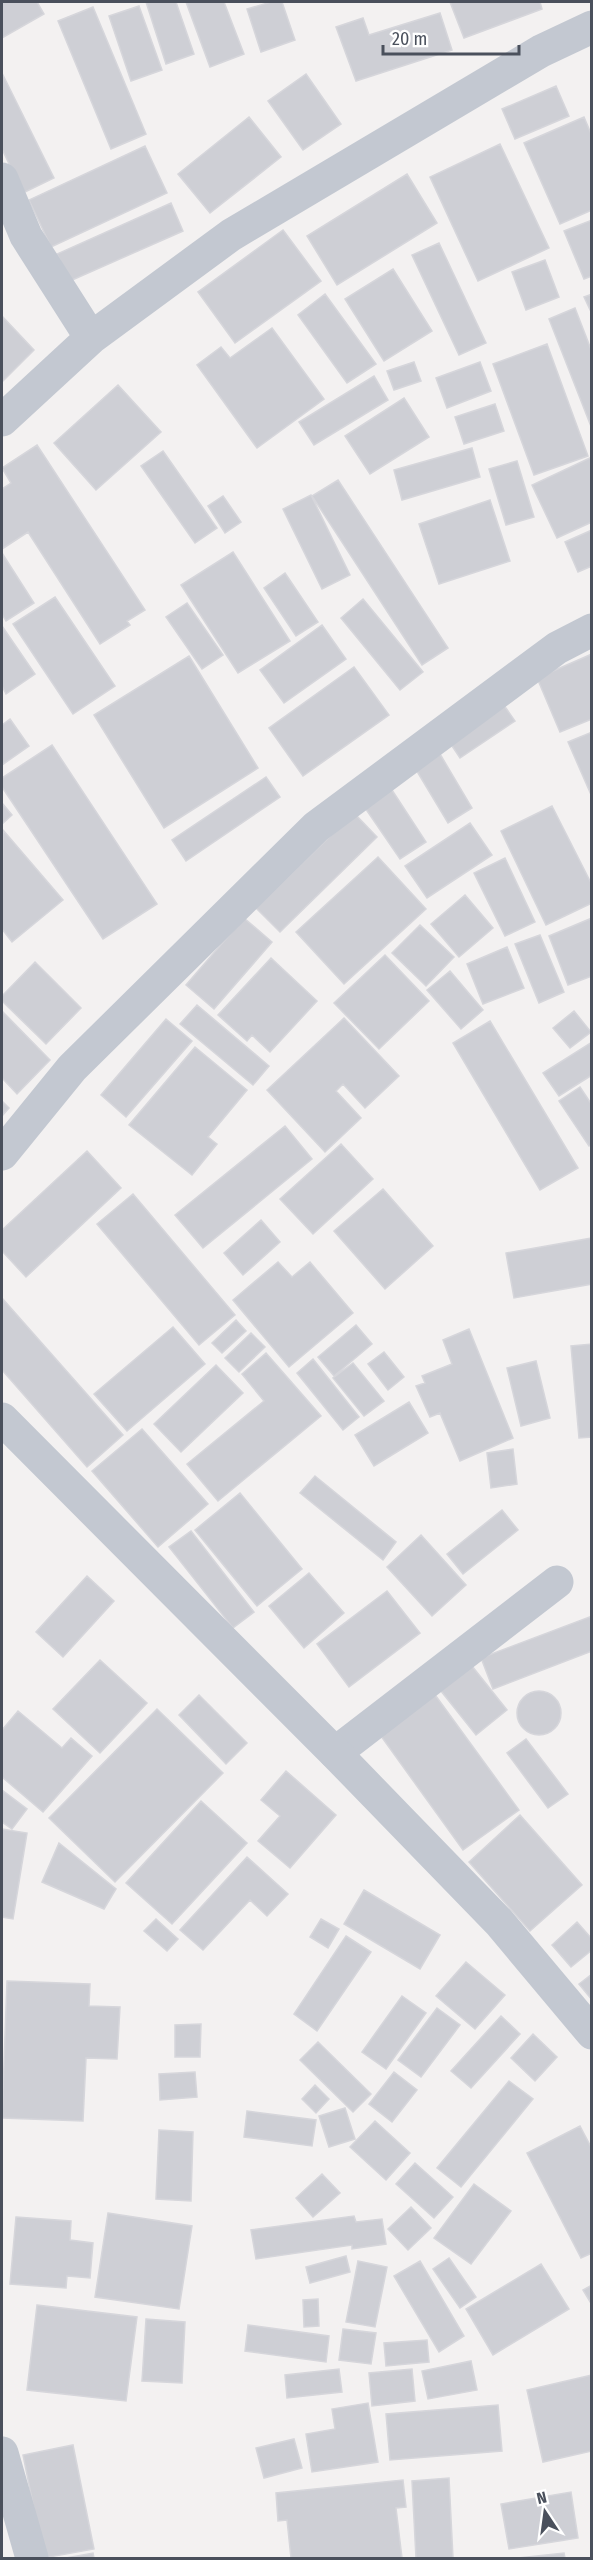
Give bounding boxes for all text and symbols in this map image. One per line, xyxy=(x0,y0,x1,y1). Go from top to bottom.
scale bar xyxy=(383,18,520,56)
text: 20 m xyxy=(392,28,427,50)
north arrow xyxy=(515,2482,575,2542)
text: N xyxy=(535,2488,549,2508)

